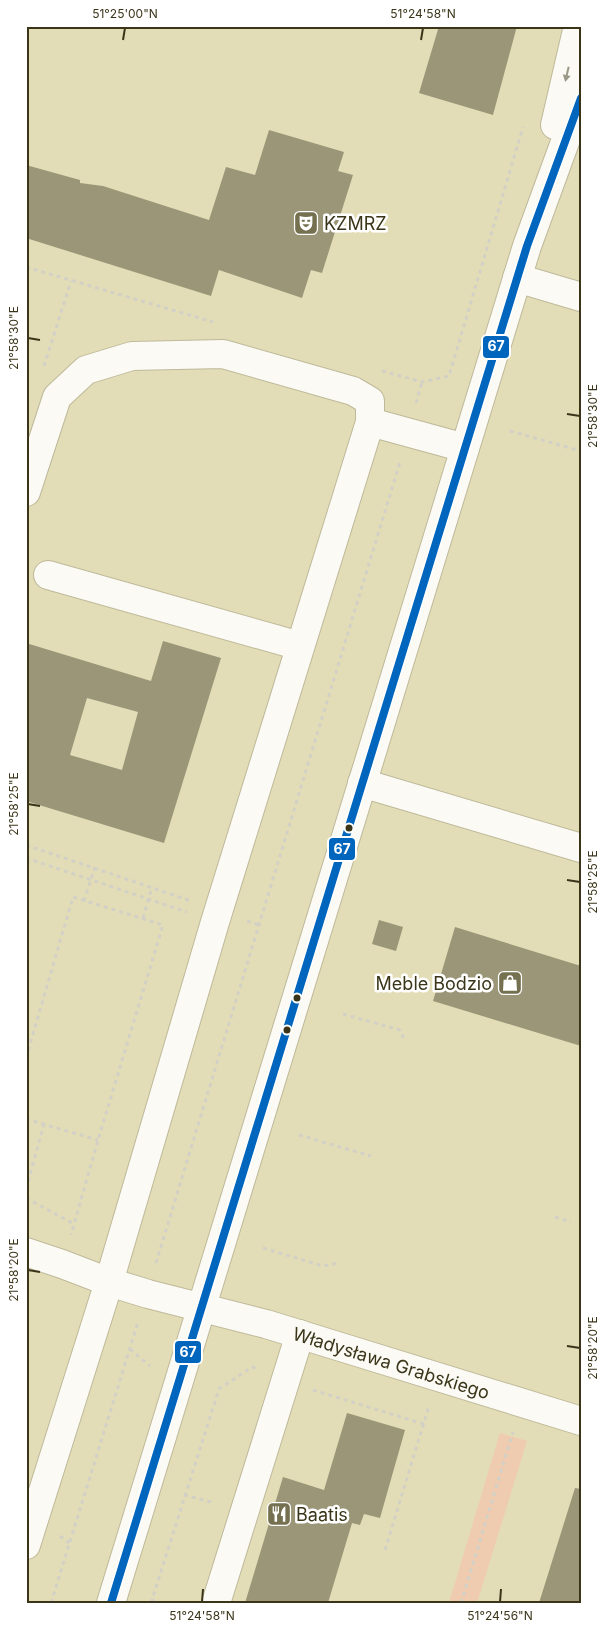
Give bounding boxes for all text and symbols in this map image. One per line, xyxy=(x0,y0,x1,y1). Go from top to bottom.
text: 51°25'00"N xyxy=(92,6,158,21)
text: 51°24'58"N xyxy=(390,6,456,21)
one-way arrow xyxy=(563,66,571,81)
theatre icon: KZMRZ xyxy=(293,210,319,236)
place label: KZMRZ xyxy=(324,213,387,234)
text: 21°58'30"E xyxy=(6,306,21,370)
line badge: 67 xyxy=(482,335,510,359)
text: 67 xyxy=(487,337,505,354)
text: 21°58'30"E xyxy=(585,384,600,448)
text: 21°58'25"E xyxy=(6,772,21,836)
unlabelled marker xyxy=(344,823,354,833)
line badge: 67 xyxy=(328,837,356,861)
text: 67 xyxy=(333,840,351,857)
text: 21°58'25"E xyxy=(585,850,600,914)
shop icon: Meble Bodzio xyxy=(497,970,523,996)
place label: Meble Bodzio xyxy=(376,973,492,994)
unlabelled marker xyxy=(292,993,302,1003)
unlabelled marker xyxy=(282,1025,292,1035)
text: 21°58'20"E xyxy=(6,1238,21,1302)
text: 21°58'20"E xyxy=(585,1316,600,1380)
street label: Władysława Grabskiego xyxy=(290,1322,492,1403)
line badge: 67 xyxy=(174,1340,202,1364)
text: 67 xyxy=(179,1343,197,1360)
restaurant icon: Baatis xyxy=(266,1501,292,1527)
place label: Baatis xyxy=(296,1504,348,1525)
text: 51°24'58"N xyxy=(169,1608,235,1623)
text: 51°24'56"N xyxy=(467,1608,533,1623)

